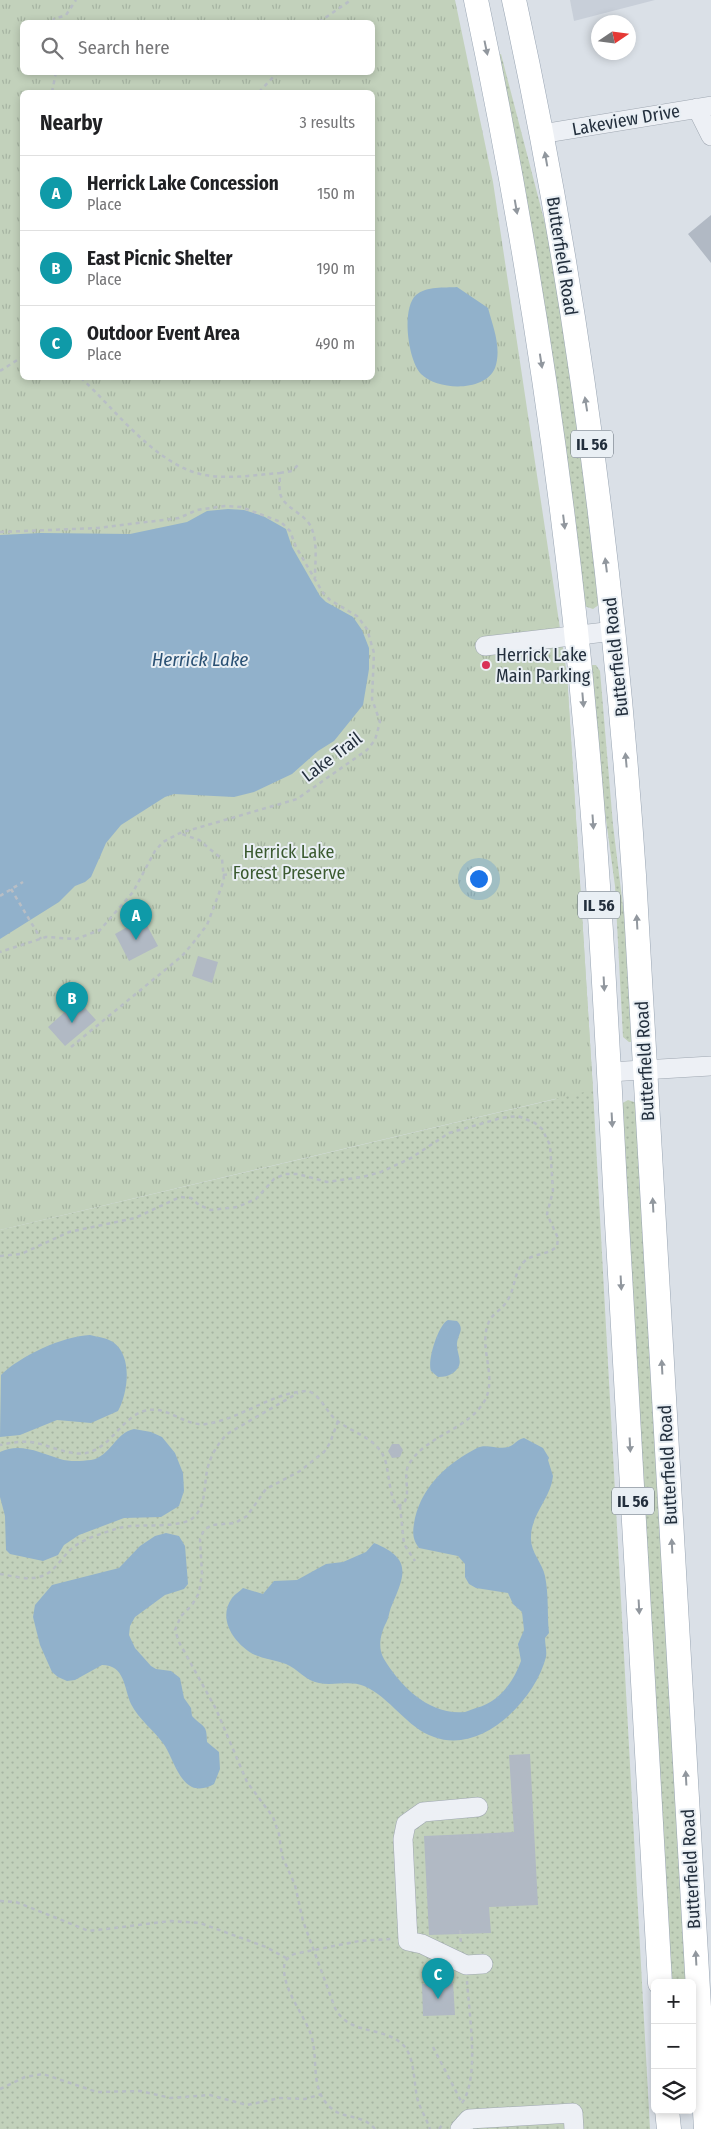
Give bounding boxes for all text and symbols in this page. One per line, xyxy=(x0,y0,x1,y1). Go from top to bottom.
north arrow xyxy=(591,15,636,60)
search box xyxy=(20,20,375,75)
icon: search xyxy=(38,34,66,62)
text: Search here xyxy=(78,36,170,59)
one-way arrow xyxy=(482,40,490,55)
street label: Lakeview Drive xyxy=(570,100,682,140)
text: Nearby xyxy=(40,110,102,136)
text: 3 results xyxy=(299,113,355,132)
one-way arrow xyxy=(541,150,549,166)
text: Herrick Lake Concession xyxy=(87,172,279,195)
text: A xyxy=(52,184,60,203)
text: 150 m xyxy=(317,184,355,203)
text: Place xyxy=(87,195,122,214)
street label: Butterfield Road xyxy=(542,195,582,317)
one-way arrow xyxy=(513,200,521,216)
text: East Picnic Shelter xyxy=(87,247,232,270)
text: B xyxy=(52,259,60,278)
text: 190 m xyxy=(317,259,355,278)
text: Place xyxy=(87,270,122,289)
text: Outdoor Event Area xyxy=(87,322,240,345)
text: C xyxy=(52,334,60,353)
text: 490 m xyxy=(315,334,355,353)
text: Place xyxy=(87,345,122,364)
one-way arrow xyxy=(538,353,546,369)
one-way arrow xyxy=(581,395,589,411)
road number: IL 56 xyxy=(571,430,613,458)
one-way arrow xyxy=(560,514,568,530)
one-way arrow xyxy=(602,556,610,572)
street label: Butterfield Road xyxy=(599,596,633,718)
place label: Herrick Lake Main Parking xyxy=(496,644,591,687)
water label: Herrick Lake xyxy=(152,648,248,671)
marker: Herrick Lake Main Parking xyxy=(480,659,492,671)
one-way arrow xyxy=(579,692,587,708)
street label: Lake Trail xyxy=(298,727,367,787)
one-way arrow xyxy=(622,752,630,768)
one-way arrow xyxy=(589,814,597,830)
park label: Herrick Lake Forest Preserve xyxy=(233,841,345,884)
your location xyxy=(466,866,492,892)
road number: IL 56 xyxy=(578,892,620,918)
pin: A xyxy=(120,899,152,940)
one-way arrow xyxy=(633,914,641,930)
one-way arrow xyxy=(600,976,608,992)
pin: B xyxy=(56,982,88,1023)
street label: Butterfield Road xyxy=(631,1000,659,1122)
one-way arrow xyxy=(608,1113,616,1129)
one-way arrow xyxy=(649,1196,657,1212)
one-way arrow xyxy=(617,1275,625,1291)
one-way arrow xyxy=(658,1359,666,1375)
street label: Butterfield Road xyxy=(654,1404,682,1526)
one-way arrow xyxy=(626,1437,634,1453)
road number: IL 56 xyxy=(612,1488,654,1514)
one-way arrow xyxy=(668,1538,676,1554)
one-way arrow xyxy=(635,1599,643,1615)
one-way arrow xyxy=(681,1770,689,1786)
street label: Butterfield Road xyxy=(677,1808,705,1930)
one-way arrow xyxy=(691,1950,699,1966)
pin: C xyxy=(422,1958,454,1999)
map controls xyxy=(651,1979,696,2114)
button: + xyxy=(651,1979,696,2024)
button: − xyxy=(651,2024,696,2069)
button: layers xyxy=(651,2069,696,2114)

